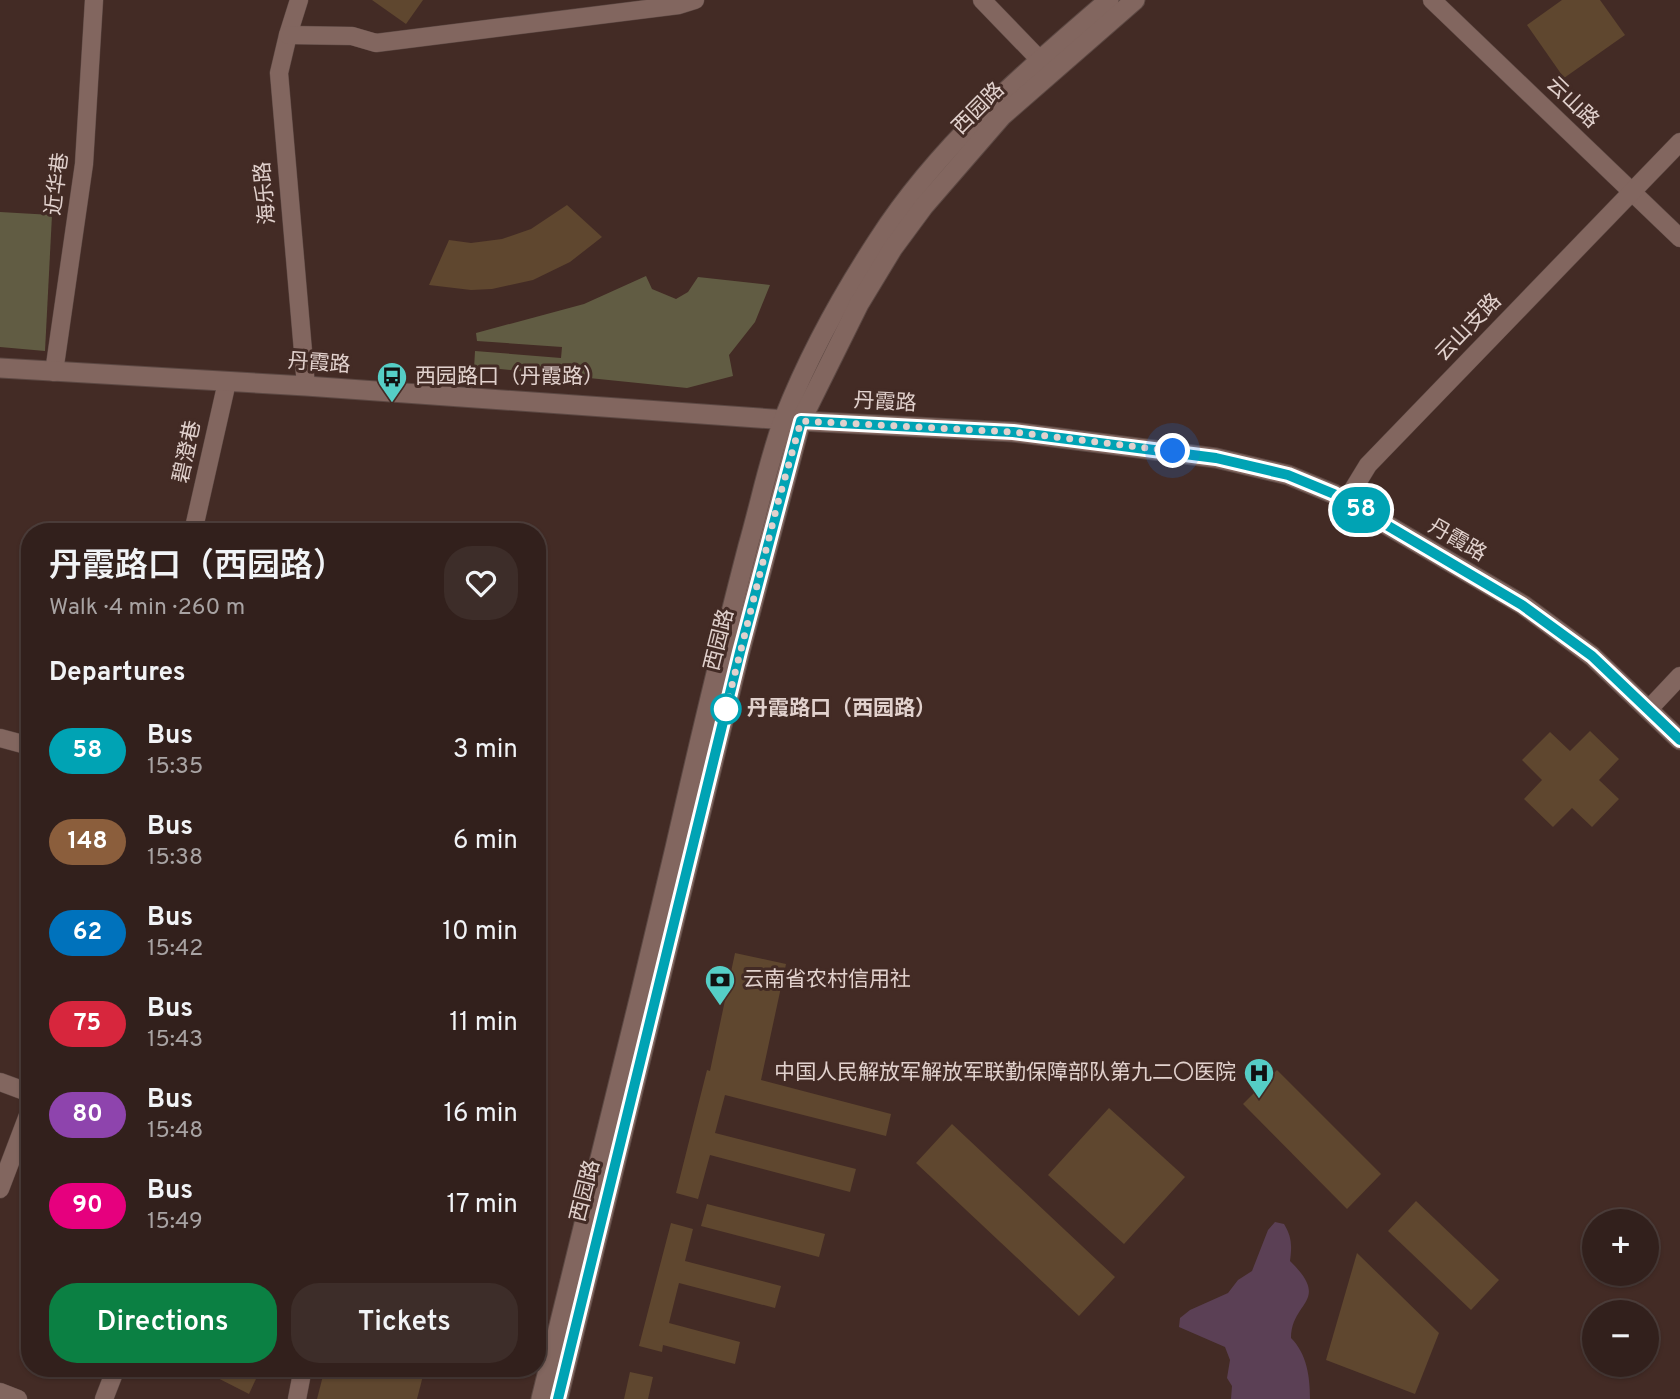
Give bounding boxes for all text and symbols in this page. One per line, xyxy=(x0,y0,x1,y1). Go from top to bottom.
street label: 云山路 xyxy=(1540,71,1604,135)
street label: 西园路 xyxy=(947,77,1011,141)
street label: 近华巷 xyxy=(41,151,75,217)
street label: 海乐路 xyxy=(250,160,282,226)
street label: 云山支路 xyxy=(1430,288,1508,368)
street label: 丹霞路 xyxy=(287,348,351,380)
bus stop icon: 西园路口（丹霞路） xyxy=(375,360,409,404)
place label: 西园路口（丹霞路） xyxy=(415,364,604,391)
street label: 丹霞路 xyxy=(853,388,917,418)
street label: 碧澄巷 xyxy=(168,418,208,486)
your location xyxy=(1155,433,1190,468)
line badge: 58 xyxy=(1330,487,1392,533)
text: 58 xyxy=(1346,495,1376,525)
street label: 丹霞路 xyxy=(1423,514,1491,568)
button: heart xyxy=(444,546,518,620)
text: 丹霞路口（西园路） xyxy=(49,547,346,589)
text: Walk · 4 min · 260 m xyxy=(49,594,245,623)
street label: 西园路 xyxy=(699,606,741,674)
text: Departures xyxy=(49,657,186,690)
marker: 丹霞路口（西园路） xyxy=(711,694,741,724)
place label: 丹霞路口（西园路） xyxy=(747,696,936,723)
text: Bus xyxy=(147,720,193,753)
text: 3 min xyxy=(453,734,518,767)
text: 58 xyxy=(73,736,102,766)
text: 15:35 xyxy=(147,753,203,782)
text: Bus xyxy=(147,811,193,844)
text: 6 min xyxy=(453,825,518,858)
text: 148 xyxy=(67,827,108,857)
text: 15:38 xyxy=(147,844,203,873)
text: Bus xyxy=(147,902,193,935)
text: 10 min xyxy=(442,916,518,949)
text: 62 xyxy=(73,918,102,948)
text: 15:42 xyxy=(147,935,203,964)
bank icon: 云南省农村信用社 xyxy=(703,963,737,1007)
place label: 云南省农村信用社 xyxy=(743,967,911,994)
text: Bus xyxy=(147,993,193,1026)
text: 11 min xyxy=(449,1007,518,1040)
text: 75 xyxy=(74,1009,101,1039)
text: 15:43 xyxy=(147,1026,203,1055)
hospital icon: 中国人民解放军解放军联勤保障部队第九二〇医院 xyxy=(1242,1056,1276,1100)
place label: 中国人民解放军解放军联勤保障部队第九二〇医院 xyxy=(774,1060,1236,1087)
text: Bus xyxy=(147,1084,193,1117)
text: 16 min xyxy=(443,1098,518,1131)
text: 80 xyxy=(72,1100,103,1130)
text: 15:48 xyxy=(147,1117,203,1146)
street label: 西园路 xyxy=(565,1157,607,1225)
text: Bus xyxy=(147,1175,193,1208)
text: 17 min xyxy=(446,1189,518,1222)
text: 90 xyxy=(72,1191,103,1221)
text: 15:49 xyxy=(147,1208,203,1237)
map controls xyxy=(1582,1209,1659,1377)
button: + xyxy=(1582,1209,1659,1286)
button: Directions xyxy=(49,1283,277,1363)
button: Tickets xyxy=(291,1283,518,1363)
button: − xyxy=(1582,1300,1659,1377)

